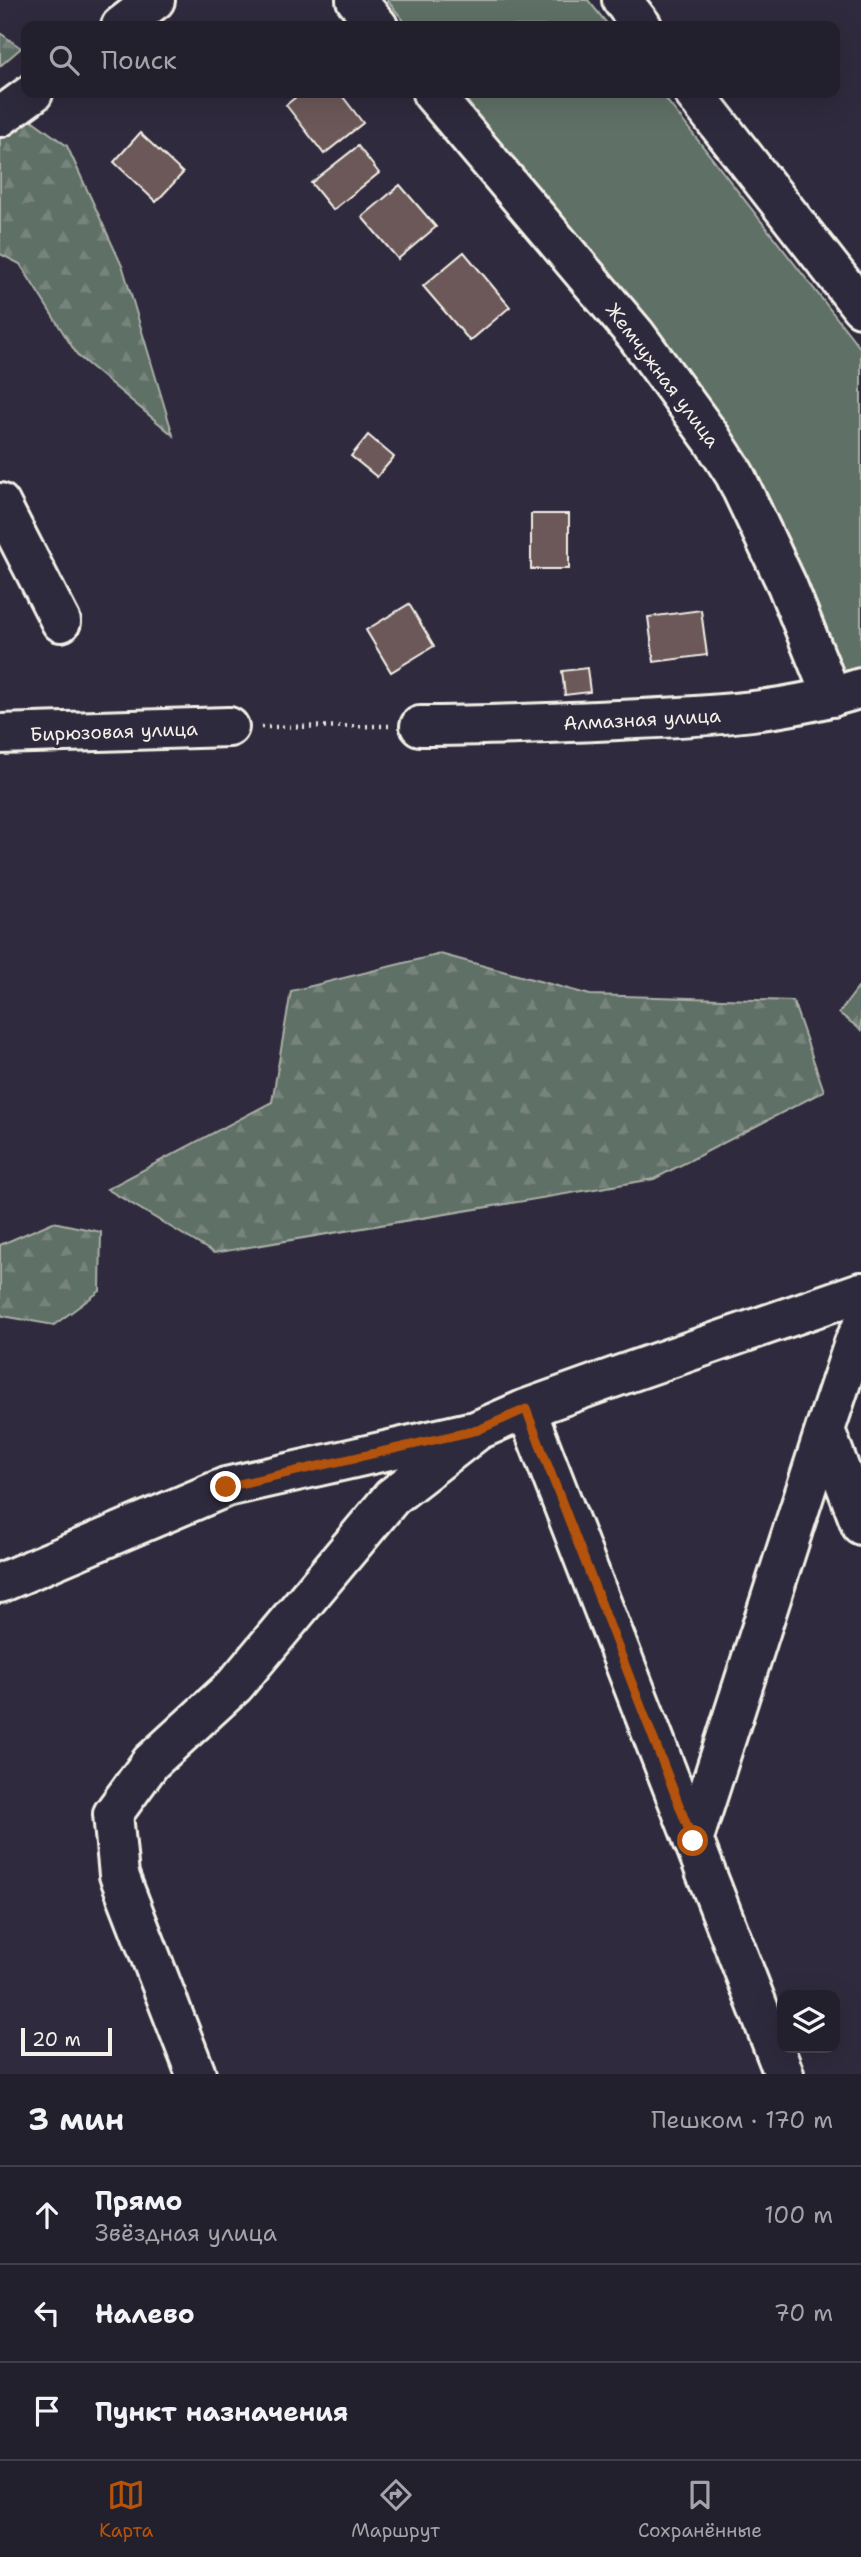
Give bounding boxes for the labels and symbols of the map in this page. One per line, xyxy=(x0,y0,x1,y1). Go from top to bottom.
street label: Жемчужная улица xyxy=(600,298,725,453)
street label: Алмазная улица xyxy=(563,703,722,736)
street label: Бирюзовая улица xyxy=(30,716,199,747)
route end xyxy=(210,1471,241,1502)
route start xyxy=(677,1825,708,1856)
scale bar xyxy=(21,2025,112,2057)

